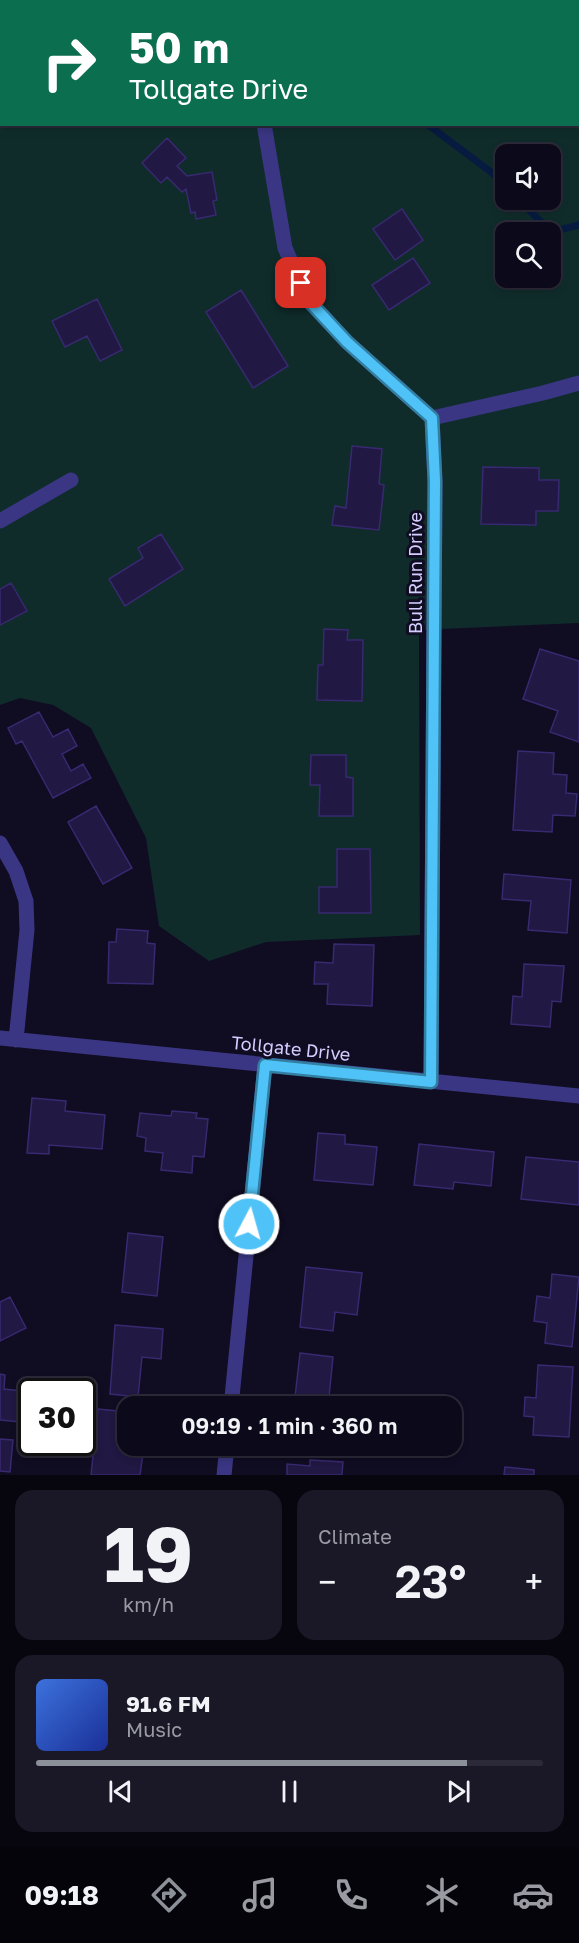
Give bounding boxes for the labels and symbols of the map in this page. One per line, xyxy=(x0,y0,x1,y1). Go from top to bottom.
pin xyxy=(275,257,326,308)
street label: Bull Run Drive xyxy=(404,512,426,634)
street label: Tollgate Drive xyxy=(230,1031,352,1065)
position arrow xyxy=(217,1192,281,1256)
speed limit sign: 30 xyxy=(18,1378,96,1456)

